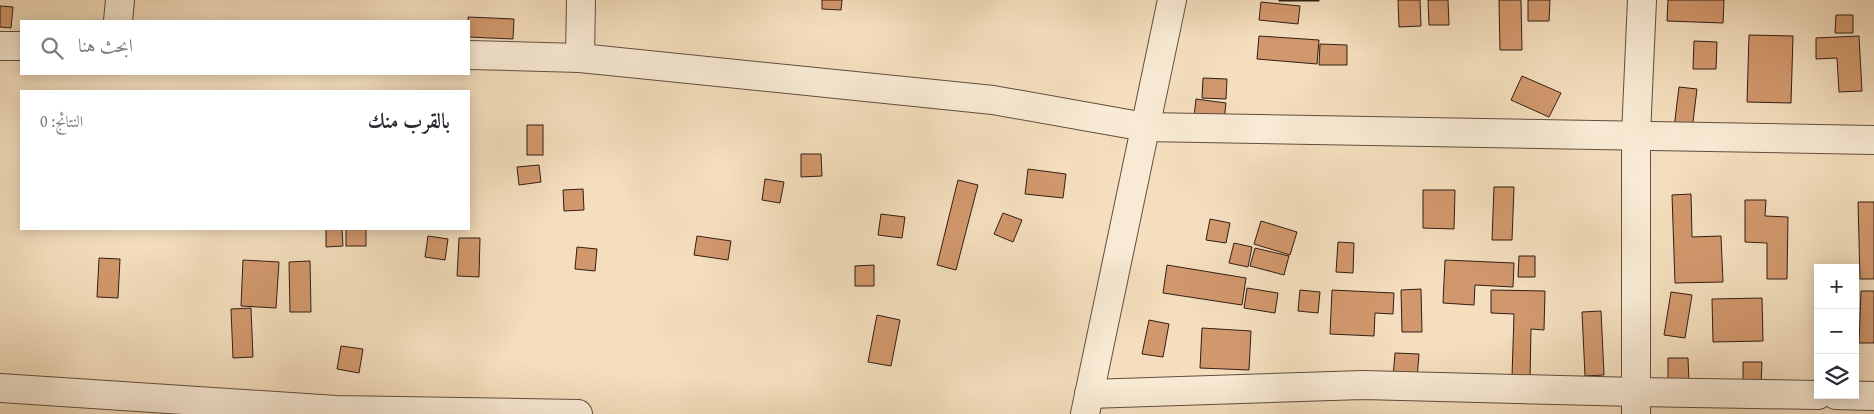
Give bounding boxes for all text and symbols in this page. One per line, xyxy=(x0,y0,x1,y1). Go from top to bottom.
search box xyxy=(20,20,470,75)
text: ابحث هنا xyxy=(78,31,133,59)
icon: search xyxy=(38,34,66,62)
text: بالقرب منك xyxy=(368,105,450,136)
text: النتائج: 0 xyxy=(40,109,83,133)
map controls xyxy=(1814,264,1859,399)
button: + xyxy=(1814,264,1859,309)
button: − xyxy=(1814,309,1859,354)
button: layers xyxy=(1814,354,1859,399)

